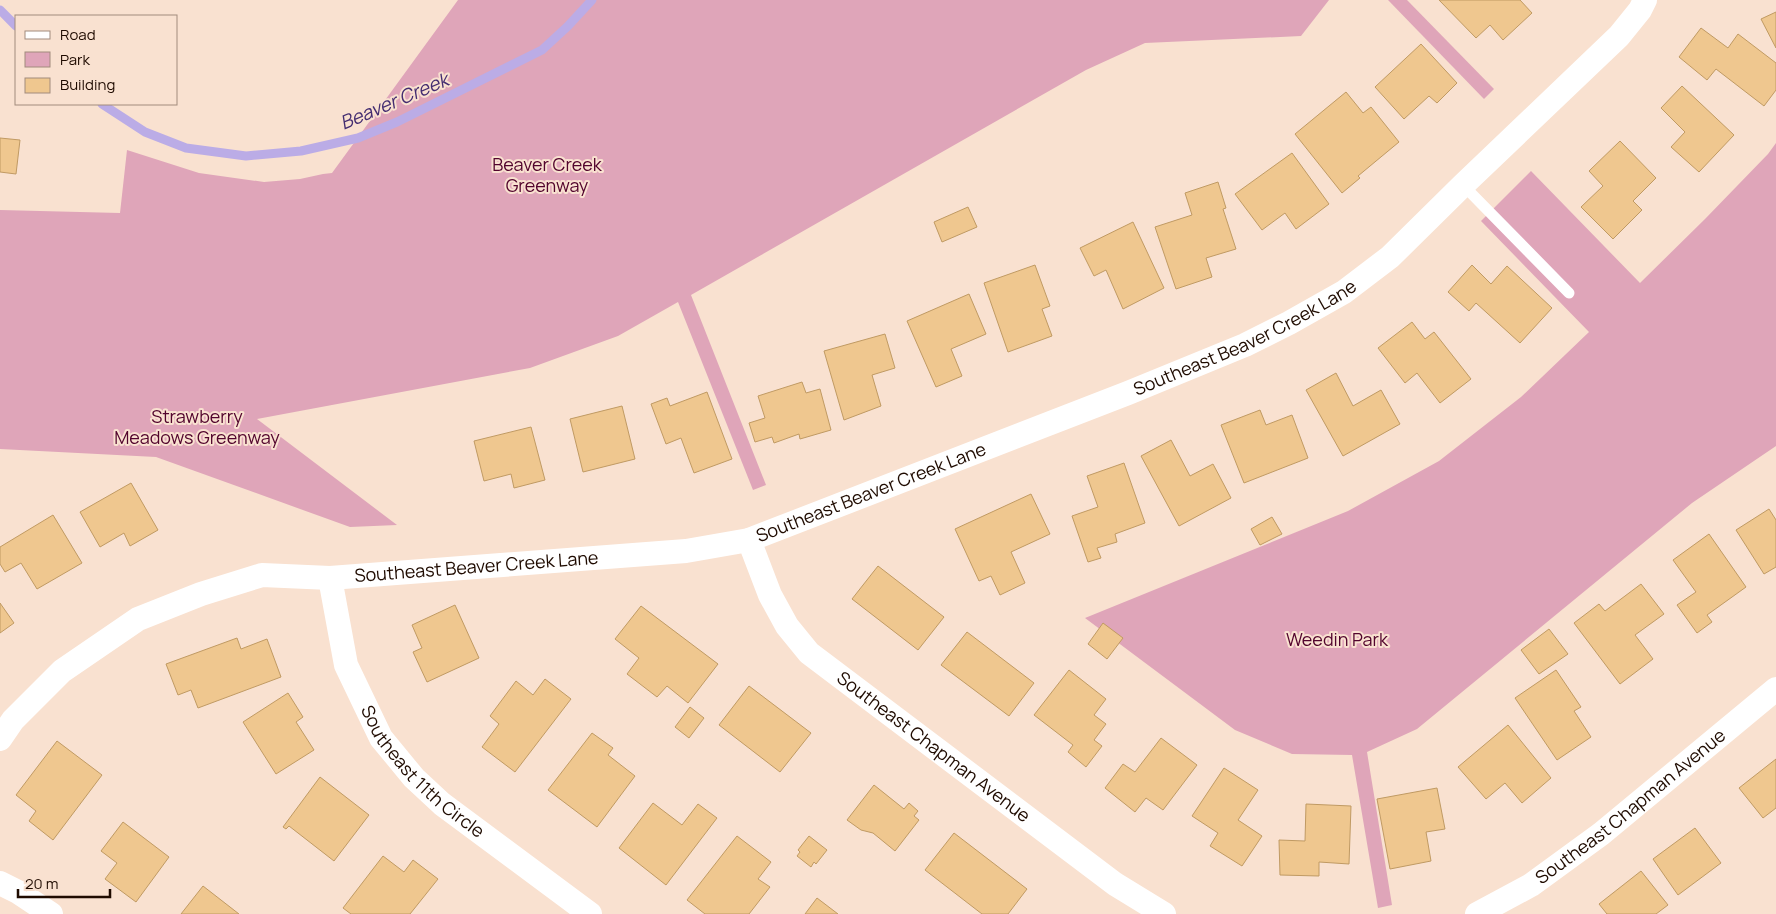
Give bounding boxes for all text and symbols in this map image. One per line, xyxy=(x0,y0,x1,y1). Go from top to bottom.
legend xyxy=(15,15,178,105)
text: Road xyxy=(60,24,96,45)
text: Park xyxy=(60,49,90,70)
water label: Beaver Creek xyxy=(336,65,455,136)
text: Building xyxy=(60,74,115,95)
park label: Beaver Creek Greenway xyxy=(492,152,603,197)
street label: Southeast Beaver Creek Lane xyxy=(1130,274,1361,401)
park label: Strawberry Meadows Greenway xyxy=(114,404,280,449)
street label: Southeast Beaver Creek Lane xyxy=(752,436,989,547)
street label: Southeast Beaver Creek Lane xyxy=(353,545,599,587)
park label: Weedin Park xyxy=(1286,627,1389,651)
street label: Southeast Chapman Avenue xyxy=(832,665,1036,827)
street label: Southeast 11th Circle xyxy=(356,701,490,843)
street label: Southeast Chapman Avenue xyxy=(1530,723,1730,889)
scale bar xyxy=(18,866,110,898)
text: 20 m xyxy=(25,873,58,894)

